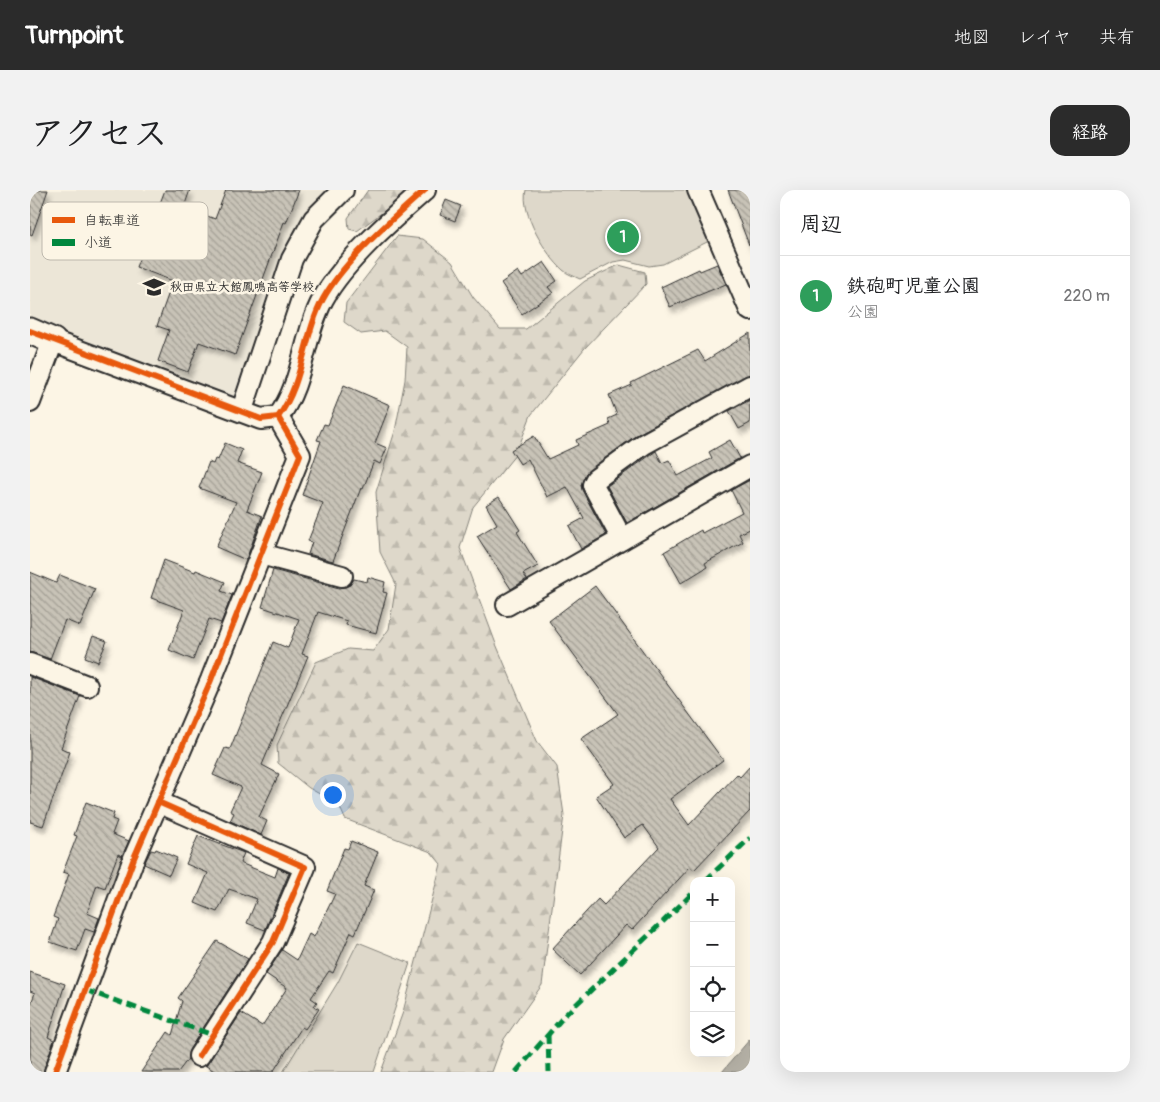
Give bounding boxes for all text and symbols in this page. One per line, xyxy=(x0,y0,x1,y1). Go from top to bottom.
text: Turnpoint xyxy=(25,21,123,50)
text: 地図 xyxy=(954,26,990,49)
text: レイヤ xyxy=(1018,26,1071,49)
text: 共有 xyxy=(1099,26,1135,49)
button: 経路 xyxy=(1050,105,1130,156)
text: アクセス xyxy=(30,112,168,156)
legend xyxy=(42,202,208,260)
text: 周辺 xyxy=(800,211,842,238)
text: 自転車道 xyxy=(84,212,140,229)
pin: 1 xyxy=(607,218,639,256)
text: 小道 xyxy=(84,234,112,251)
school or university icon: 秋田県立大館鳳鳴高等学校 xyxy=(141,274,167,300)
text: 鉄砲町児童公園 xyxy=(847,274,980,298)
place label: 秋田県立大館鳳鳴高等学校 xyxy=(170,280,314,295)
text: 1 xyxy=(813,286,819,306)
text: 220 m xyxy=(1064,286,1110,306)
text: 公園 xyxy=(847,302,879,322)
your location xyxy=(320,782,346,808)
map controls xyxy=(690,877,735,1057)
button: + xyxy=(690,877,735,922)
button: − xyxy=(690,922,735,967)
button: locate xyxy=(690,967,735,1012)
button: layers xyxy=(690,1012,735,1057)

